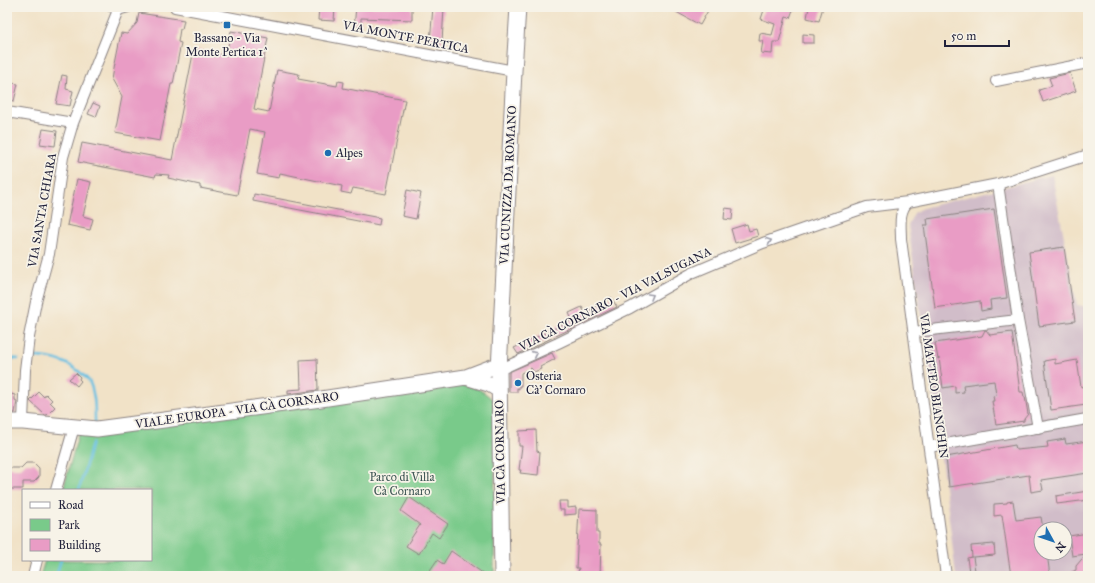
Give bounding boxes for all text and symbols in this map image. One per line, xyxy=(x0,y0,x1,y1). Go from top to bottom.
street label: VIA MONTE PERTICA xyxy=(341,18,470,56)
marker: Bassano - Via Monte Pertica 1^ xyxy=(222,20,232,30)
scale bar xyxy=(945,22,1009,48)
text: 50 m xyxy=(951,29,976,43)
place label: Bassano - Via Monte Pertica 1^ xyxy=(185,31,269,59)
street label: VIA CUNIZZA DA ROMANO xyxy=(497,105,519,266)
place label: Alpes xyxy=(335,146,363,160)
marker: Alpes xyxy=(323,148,333,158)
street label: VIA SANTA CHIARA xyxy=(25,152,59,269)
one-way arrow xyxy=(765,238,772,246)
street label: VIA CÀ CORNARO - VIA VALSUGANA xyxy=(515,243,714,354)
one-way arrow xyxy=(647,293,654,300)
street label: VIA MATTEO BIANCHIN xyxy=(917,312,951,459)
one-way arrow xyxy=(531,351,538,359)
place label: Osteria Cà' Cornaro xyxy=(526,369,586,397)
marker: Osteria Cà' Cornaro xyxy=(513,378,523,388)
street label: VIALE EUROPA - VIA CÀ CORNARO xyxy=(133,388,340,431)
street label: VIA CÀ CORNARO xyxy=(491,400,508,505)
park label: Parco di Villa Cà Cornaro xyxy=(369,470,435,498)
legend xyxy=(22,489,152,561)
text: Road xyxy=(58,498,84,512)
text: Park xyxy=(58,518,80,532)
north arrow xyxy=(1033,521,1073,561)
text: Building xyxy=(58,538,101,553)
text: N xyxy=(1052,539,1068,555)

